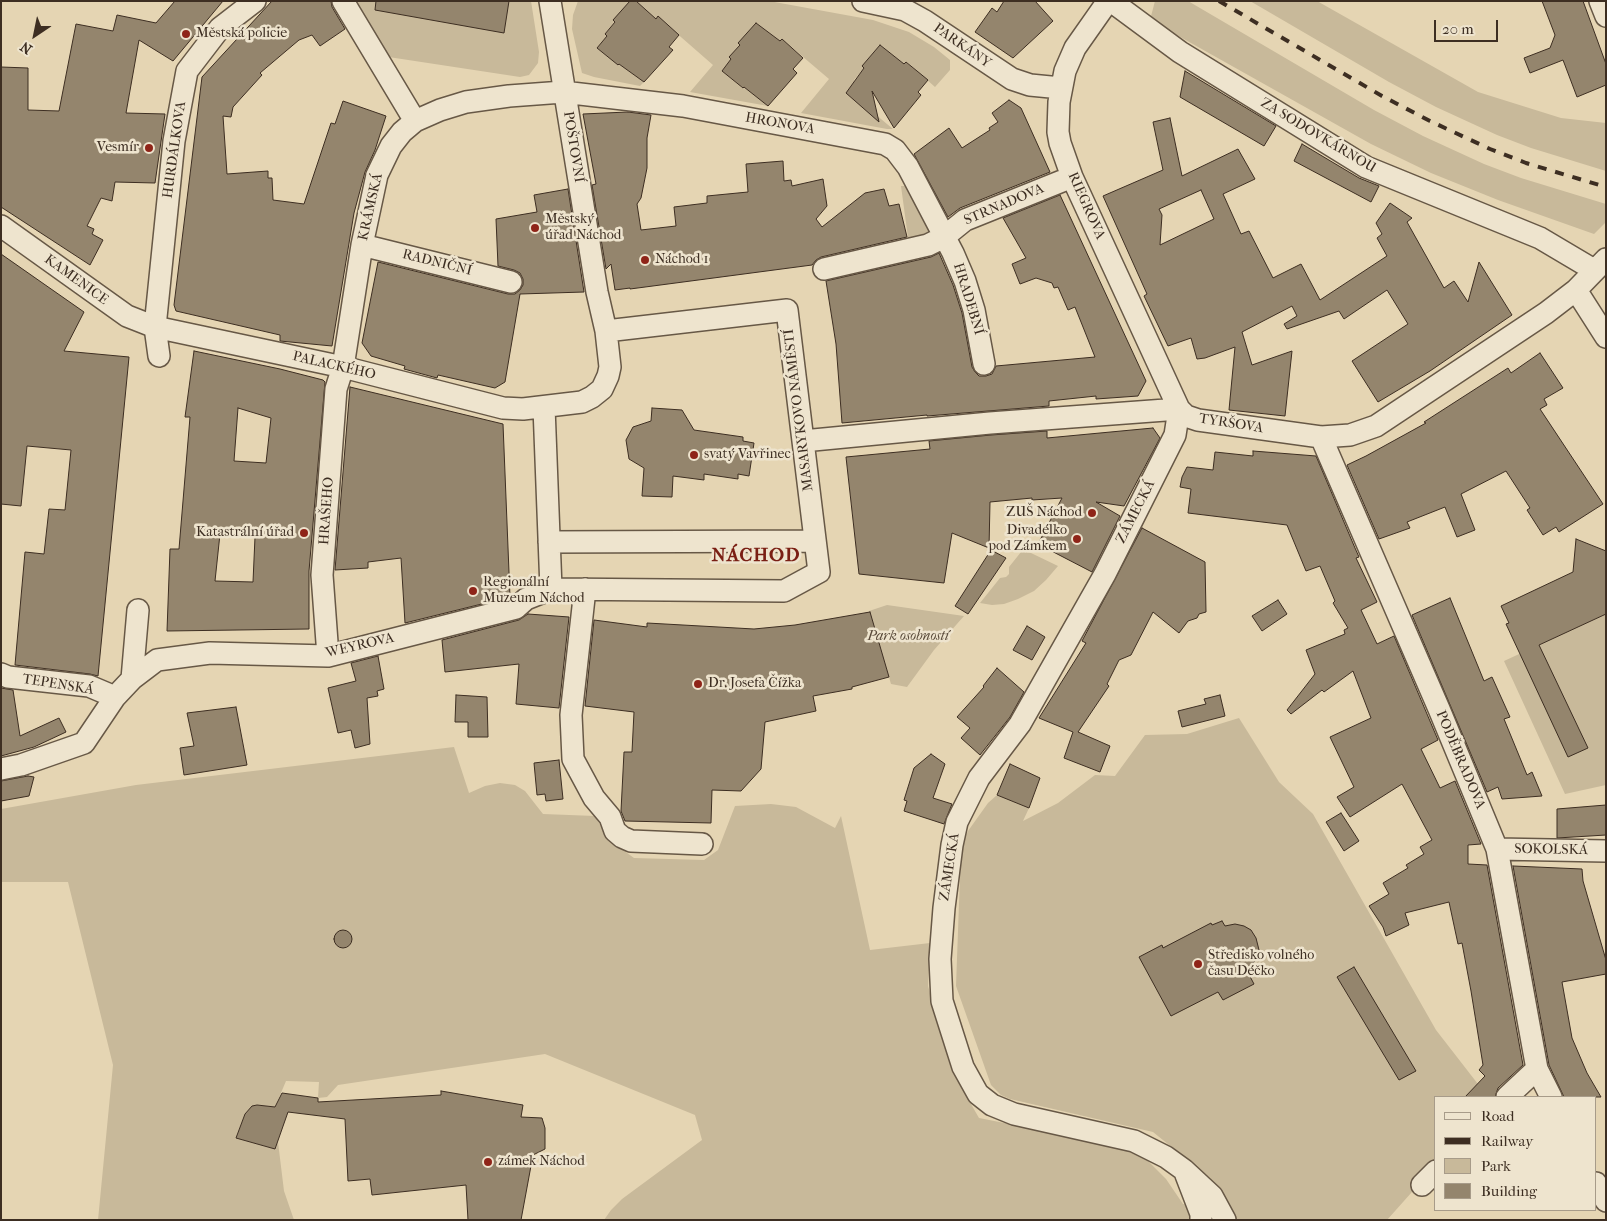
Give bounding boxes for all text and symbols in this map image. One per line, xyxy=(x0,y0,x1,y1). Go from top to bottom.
north arrow xyxy=(10,10,60,60)
scale bar xyxy=(1437,10,1501,42)
street label: PARKÁNY xyxy=(930,20,994,72)
text: 20 m xyxy=(1442,20,1474,38)
place label: Městská policie xyxy=(196,26,287,42)
marker: Městská policie xyxy=(180,28,192,40)
text: N xyxy=(17,38,35,58)
street label: ZA SODOVKÁRNOU xyxy=(1257,95,1379,177)
street label: HURDÁLKOVA xyxy=(160,100,190,200)
street label: POŠTOVNÍ xyxy=(559,110,587,184)
street label: HRONOVA xyxy=(744,110,816,138)
place label: Vesmír xyxy=(97,140,139,156)
marker: Vesmír xyxy=(143,142,155,154)
street label: RIEGROVA xyxy=(1064,170,1108,242)
street label: KRÁMSKÁ xyxy=(355,172,387,242)
street label: STRNADOVA xyxy=(962,181,1046,229)
place label: Městský úřad Náchod xyxy=(545,212,621,244)
marker: Městský úřad Náchod xyxy=(529,222,541,234)
street label: RADNIČNÍ xyxy=(400,246,474,280)
street label: KAMENICE xyxy=(41,251,111,309)
place label: Náchod 1 xyxy=(655,252,708,268)
marker: Náchod 1 xyxy=(639,254,651,266)
street label: HRADEBNÍ xyxy=(949,261,987,337)
street label: MASARYKOVO NÁMĚSTÍ xyxy=(781,328,817,492)
street label: PALACKÉHO xyxy=(291,348,377,384)
street label: TYRŠOVA xyxy=(1198,411,1264,437)
place label: svatý Vavřinec xyxy=(704,447,791,463)
marker: svatý Vavřinec xyxy=(688,449,700,461)
street label: HRAŠEHO xyxy=(316,476,338,546)
street label: ZÁMECKÁ xyxy=(1113,478,1159,546)
place label: ZUŠ Náchod xyxy=(1006,505,1082,521)
marker: ZUŠ Náchod xyxy=(1086,507,1098,519)
place label: Divadélko pod Zámkem xyxy=(989,523,1067,556)
place label: Katastrální úřad xyxy=(196,525,294,541)
marker: Katastrální úřad xyxy=(298,527,310,539)
marker: Divadélko pod Zámkem xyxy=(1071,533,1083,545)
district label: NÁCHOD xyxy=(711,545,801,567)
place label: Regionální Muzeum Náchod xyxy=(483,575,585,608)
marker: Regionální Muzeum Náchod xyxy=(467,585,479,597)
park label: Park osobností xyxy=(867,629,949,645)
street label: WEYROVA xyxy=(324,630,396,662)
street label: TEPENSKÁ xyxy=(21,671,95,699)
place label: Dr. Josefa Čížka xyxy=(708,676,801,692)
marker: Dr. Josefa Čížka xyxy=(692,678,704,690)
street label: PODĚBRADOVA xyxy=(1432,708,1488,812)
street label: ZÁMECKÁ xyxy=(936,832,964,902)
street label: SOKOLSKÁ xyxy=(1514,841,1588,859)
place label: Středisko volného času Déčko xyxy=(1208,948,1314,980)
marker: Středisko volného času Déčko xyxy=(1192,958,1204,970)
legend xyxy=(1434,1096,1597,1211)
text: Road xyxy=(1481,1107,1514,1125)
text: Railway xyxy=(1481,1132,1533,1150)
place label: zámek Náchod xyxy=(498,1154,585,1170)
marker: zámek Náchod xyxy=(482,1156,494,1168)
text: Park xyxy=(1481,1157,1511,1175)
text: Building xyxy=(1481,1182,1537,1200)

